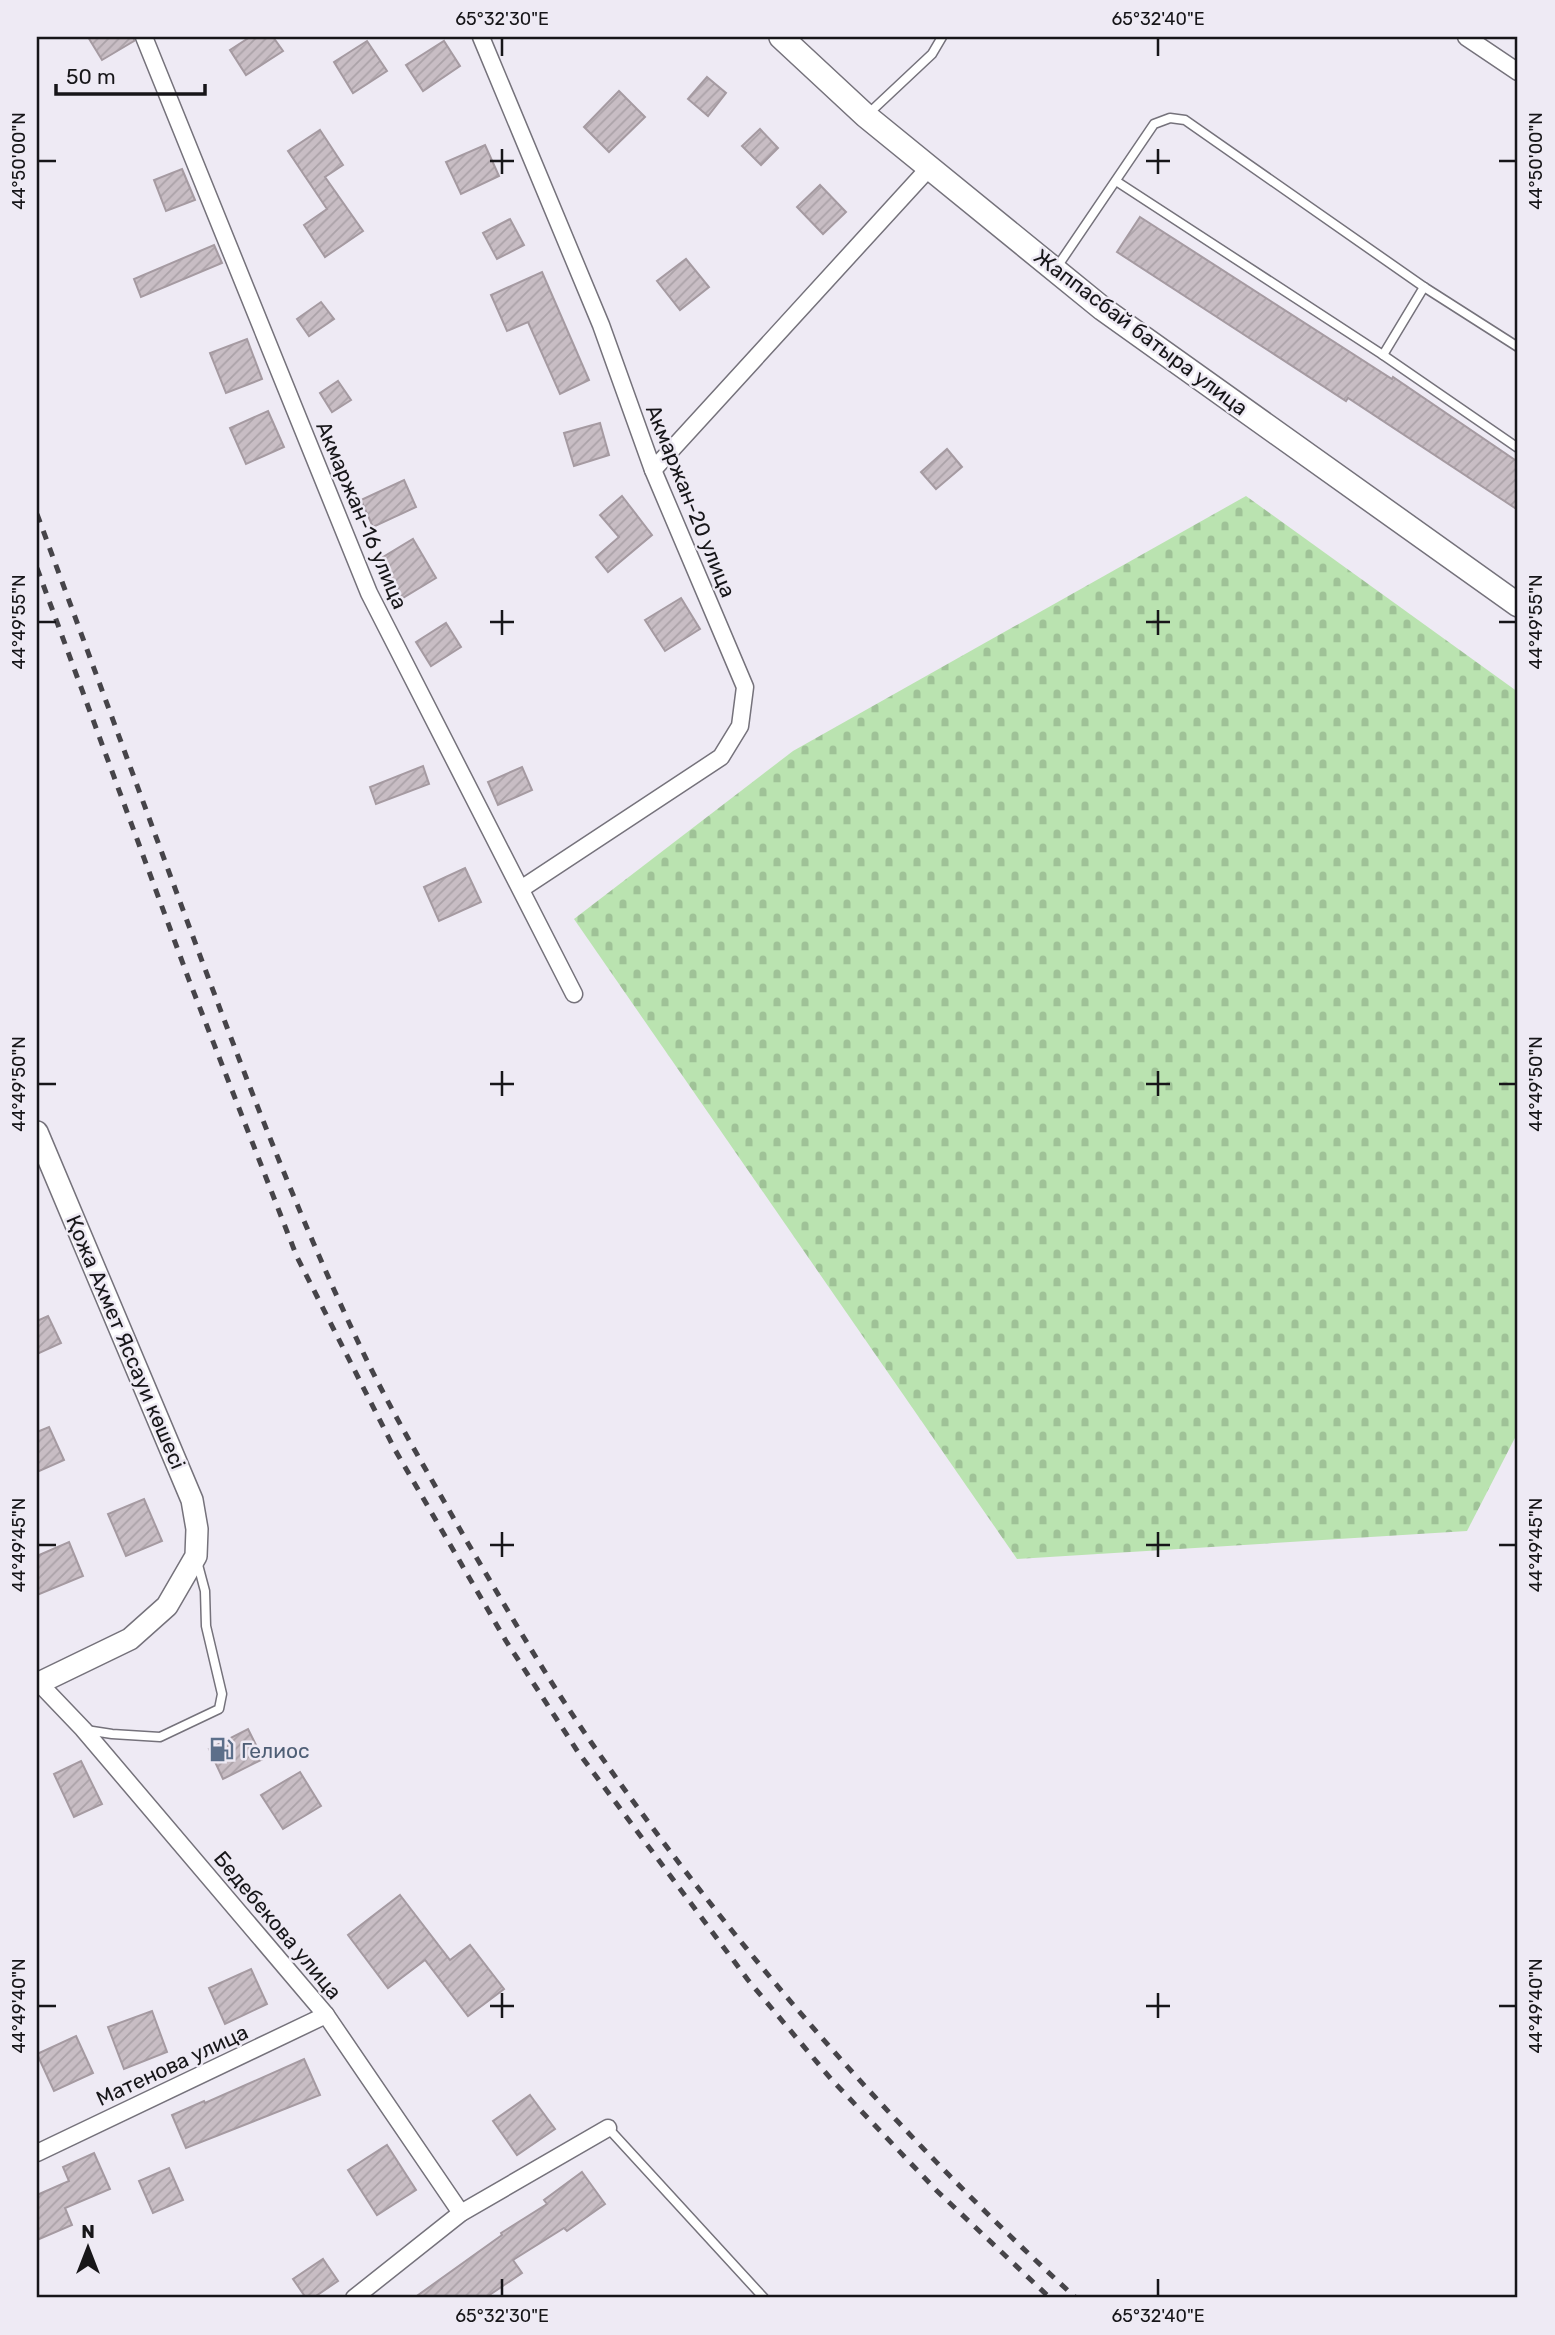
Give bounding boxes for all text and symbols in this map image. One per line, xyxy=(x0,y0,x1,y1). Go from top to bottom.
text: 65°32'30"E xyxy=(455,8,549,30)
text: 65°32'40"E xyxy=(1111,8,1205,30)
scale bar xyxy=(56,52,205,96)
text: 50 m xyxy=(66,64,116,89)
text: 44°50'00"N xyxy=(8,112,30,210)
text: 44°50'00"N xyxy=(1525,112,1547,210)
street label: Жаппасбай батыра улица xyxy=(1029,243,1253,421)
street label: Акмаржан-20 улица xyxy=(641,401,741,601)
street label: Акмаржан-16 улица xyxy=(311,417,413,613)
text: 44°49'55"N xyxy=(8,575,30,669)
text: 44°49'55"N xyxy=(1525,575,1547,669)
text: 44°49'50"N xyxy=(8,1036,30,1132)
text: 44°49'50"N xyxy=(1525,1036,1547,1132)
street label: Қожа Ахмет Яссауи көшесі xyxy=(61,1211,191,1473)
text: 44°49'45"N xyxy=(8,1498,30,1592)
text: 44°49'45"N xyxy=(1525,1498,1547,1592)
fuel station icon: Гелиос xyxy=(207,1736,235,1764)
place label: Гелиос xyxy=(241,1738,310,1763)
street label: Бедебекова улица xyxy=(209,1846,347,2004)
text: 44°49'40"N xyxy=(8,1958,30,2054)
text: 44°49'40"N xyxy=(1525,1958,1547,2054)
street label: Матенова улица xyxy=(92,2019,252,2111)
north arrow xyxy=(52,2212,122,2282)
text: N xyxy=(81,2220,95,2243)
text: 65°32'30"E xyxy=(455,2305,549,2327)
text: 65°32'40"E xyxy=(1111,2305,1205,2327)

